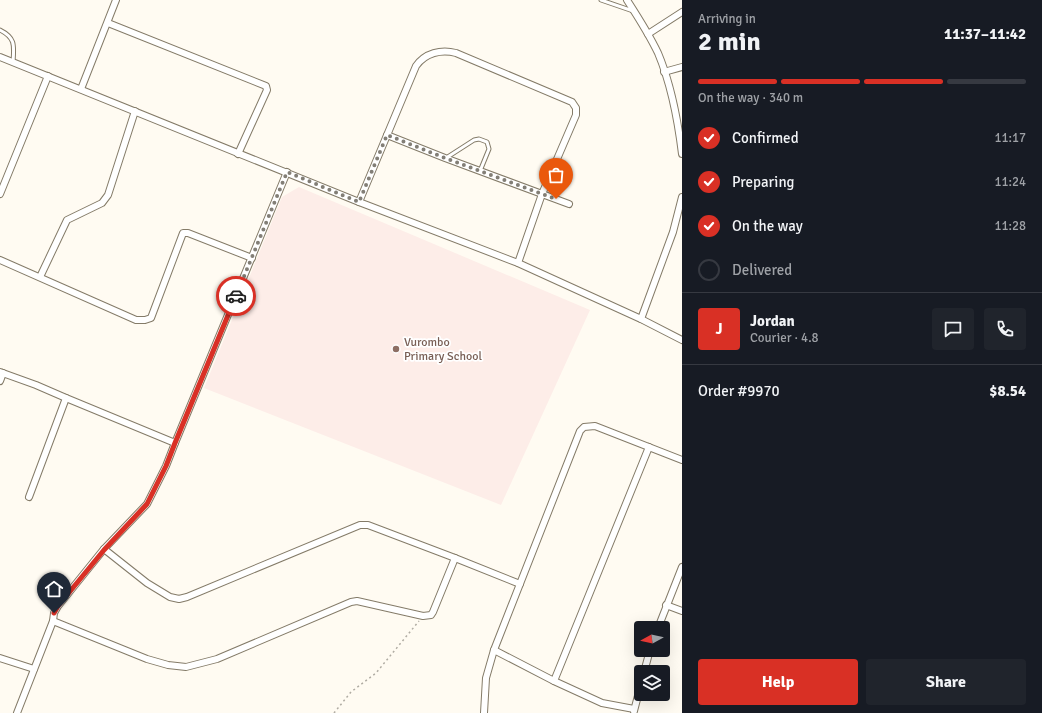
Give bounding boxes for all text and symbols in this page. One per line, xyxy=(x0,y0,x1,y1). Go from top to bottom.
text: Arriving in xyxy=(698,11,756,27)
text: 11:37–11:42 xyxy=(944,25,1026,43)
text: 2 min xyxy=(698,26,761,58)
text: On the way · 340 m xyxy=(698,90,803,106)
icon: check xyxy=(698,127,720,149)
text: Confirmed xyxy=(732,129,799,147)
text: 11:17 xyxy=(994,130,1026,146)
pin xyxy=(539,158,573,199)
icon: bag xyxy=(545,164,567,186)
icon: check xyxy=(698,171,720,193)
text: Preparing xyxy=(732,173,795,191)
text: 11:24 xyxy=(994,174,1026,190)
icon: check xyxy=(698,215,720,237)
text: On the way xyxy=(732,217,803,235)
text: 11:28 xyxy=(994,218,1026,234)
text: Delivered xyxy=(732,261,792,279)
courier xyxy=(216,276,256,316)
icon: car xyxy=(225,285,247,307)
button: chat xyxy=(932,308,974,350)
button: phone xyxy=(984,308,1026,350)
text: Jordan xyxy=(750,312,795,330)
text: J xyxy=(715,320,723,338)
text: Courier · 4.8 xyxy=(750,330,819,346)
place label: Vurombo Primary School xyxy=(404,335,482,364)
marker: Vurombo Primary School xyxy=(391,344,401,354)
text: Order #9970 xyxy=(698,382,780,400)
text: $8.54 xyxy=(989,382,1026,400)
pin xyxy=(37,572,71,613)
icon: home xyxy=(43,578,65,600)
north arrow xyxy=(634,621,670,657)
map controls xyxy=(634,621,670,701)
button: Help xyxy=(698,659,858,705)
button: Share xyxy=(866,659,1026,705)
button: layers xyxy=(634,665,670,701)

